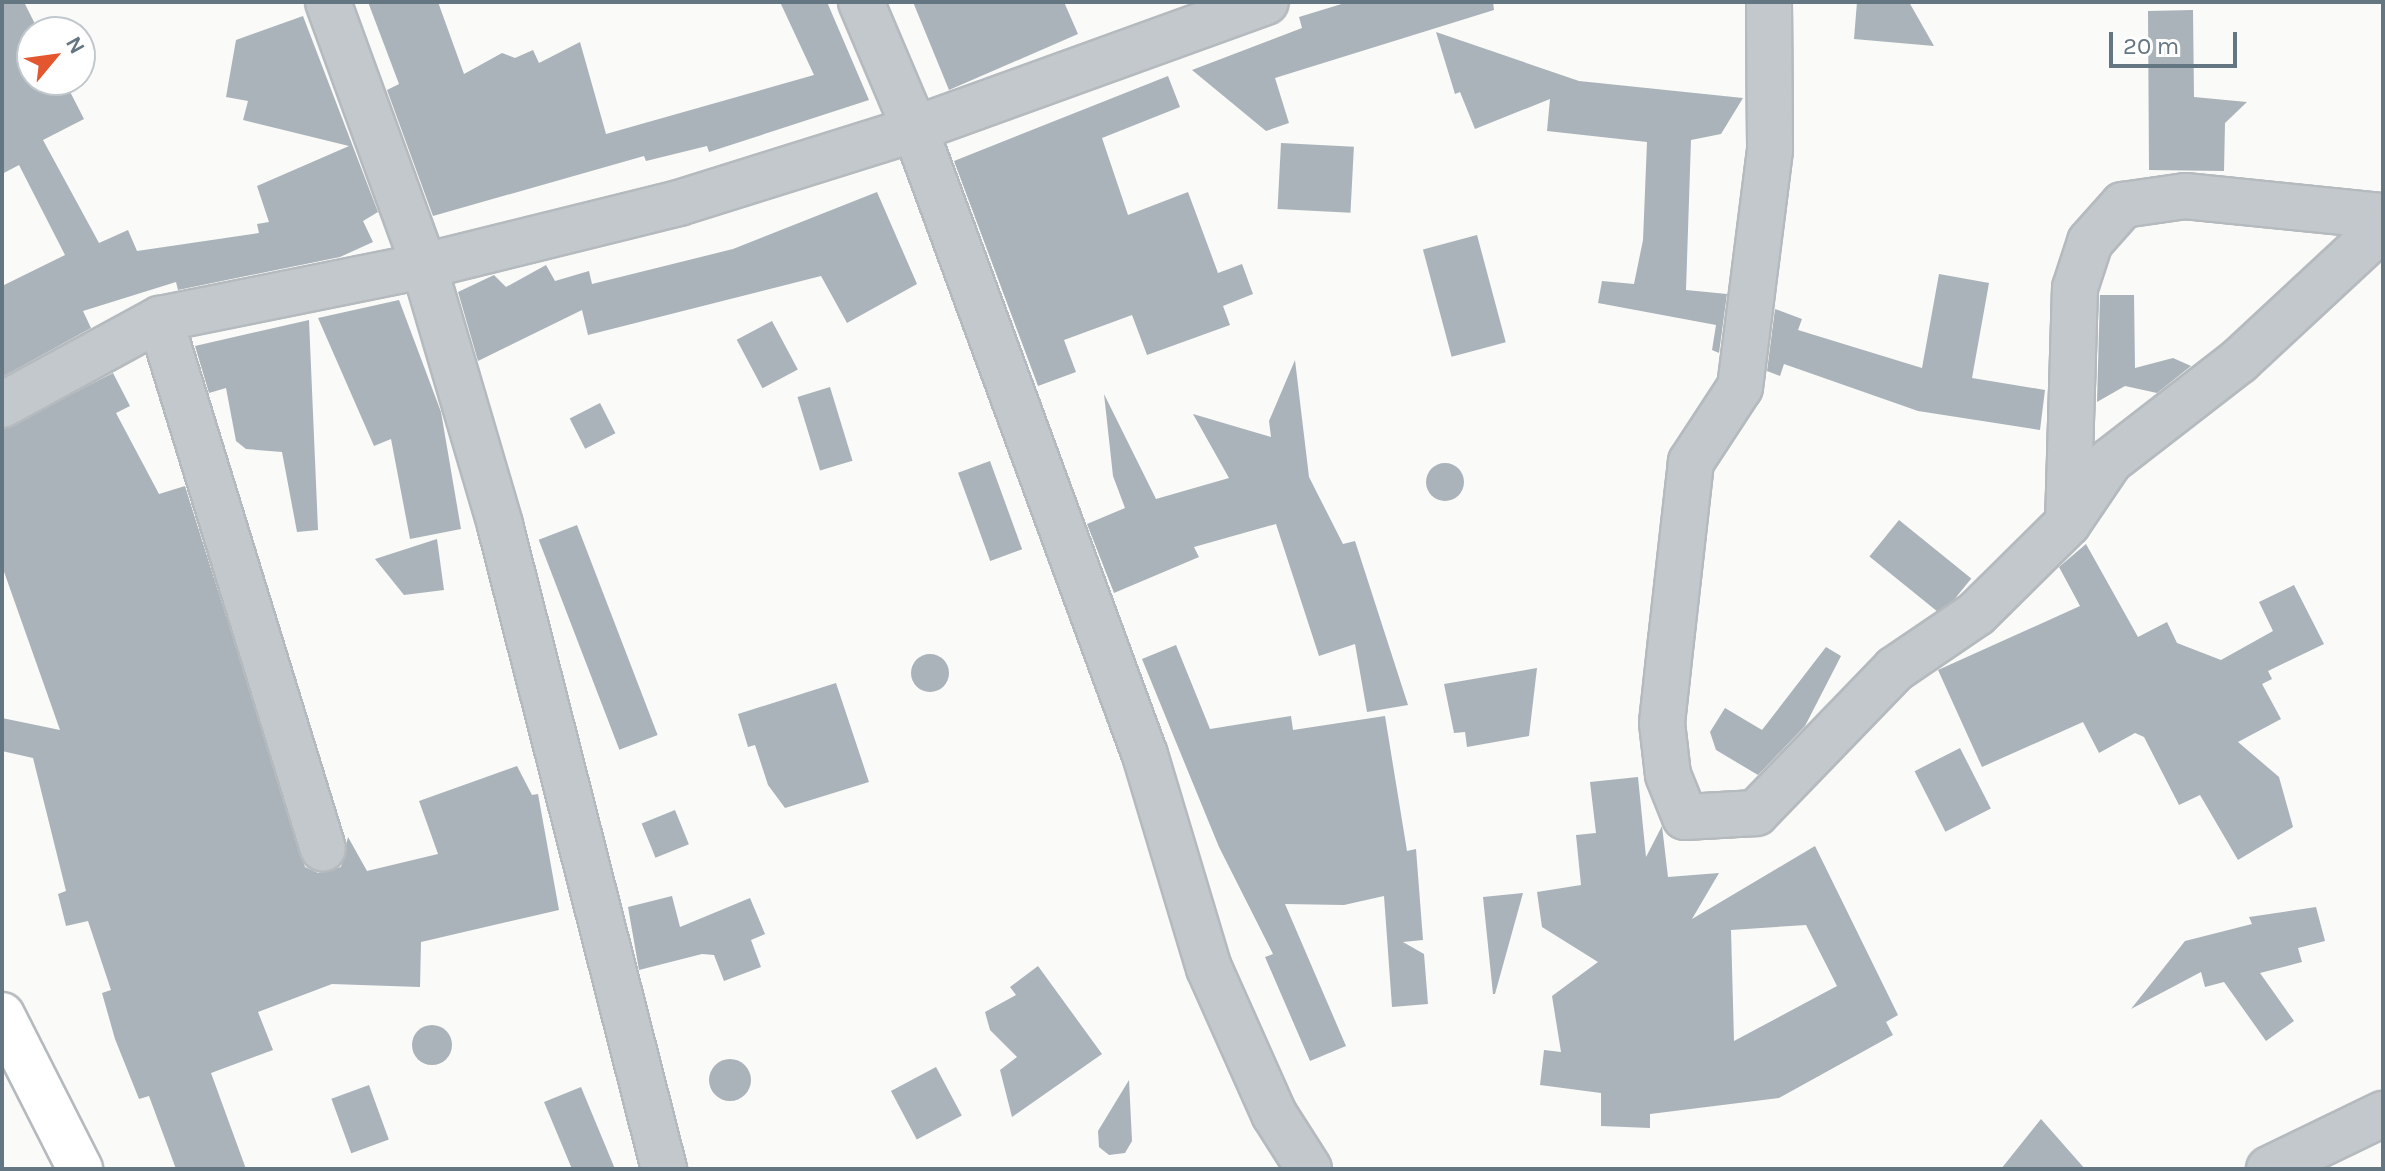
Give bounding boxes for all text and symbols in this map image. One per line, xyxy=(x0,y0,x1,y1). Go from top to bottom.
north arrow xyxy=(16,16,96,96)
scale bar xyxy=(2113,16,2241,66)
text: N xyxy=(60,32,90,59)
text: 20 m xyxy=(2123,32,2179,60)

